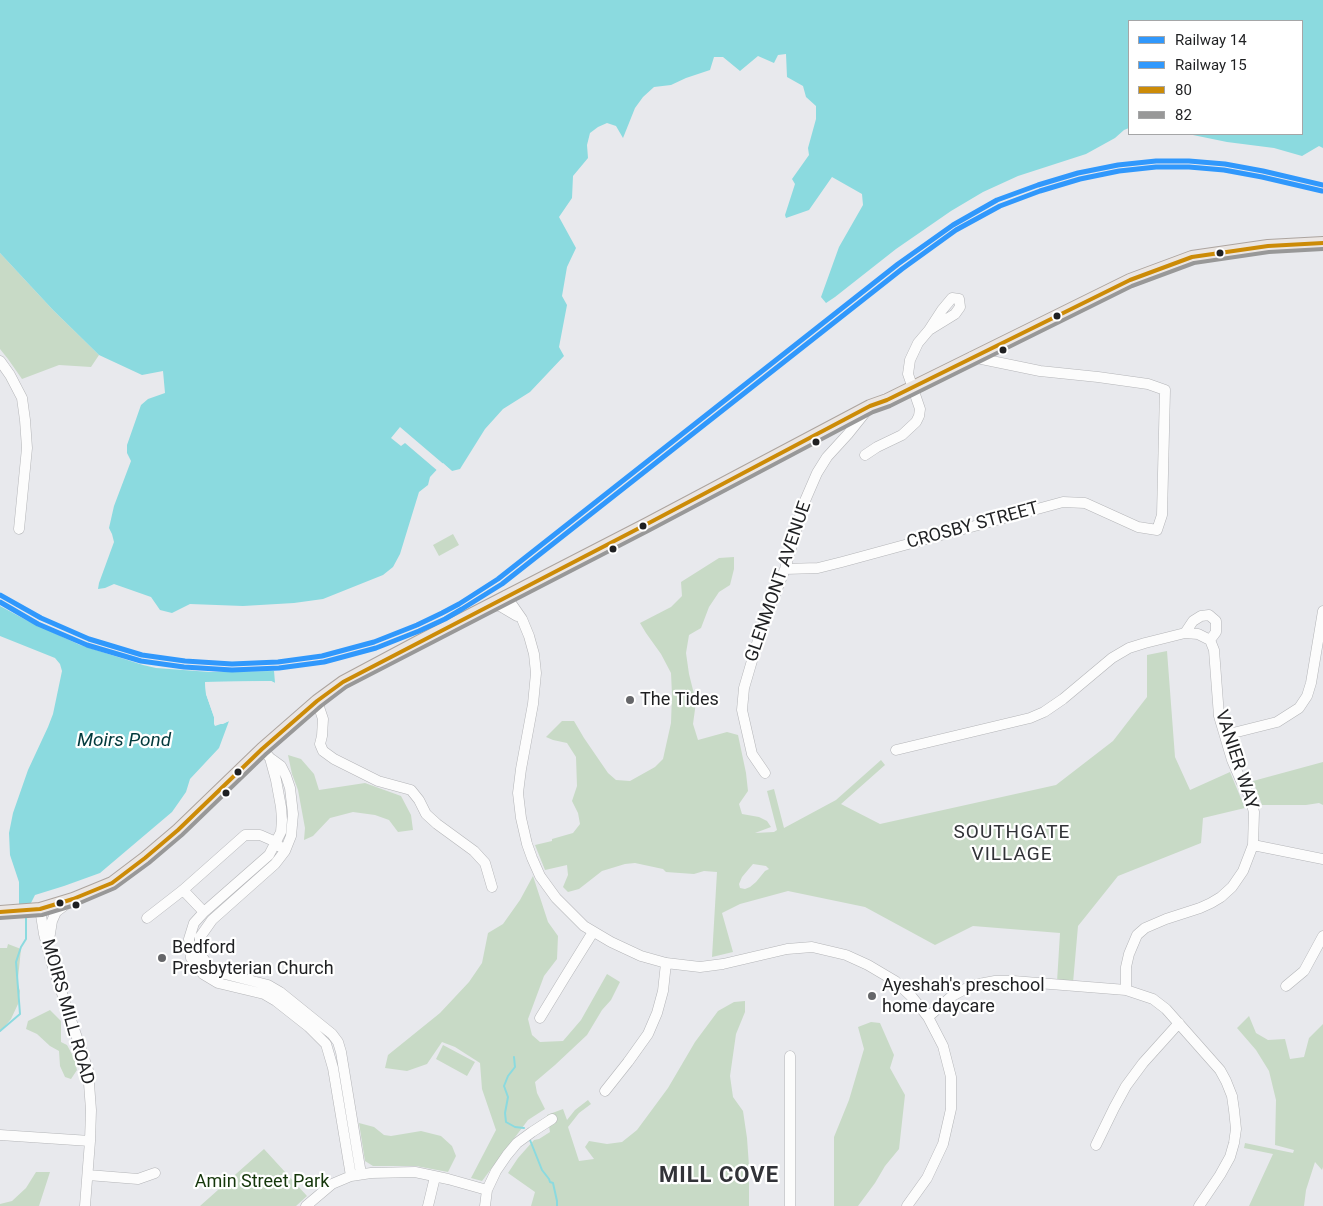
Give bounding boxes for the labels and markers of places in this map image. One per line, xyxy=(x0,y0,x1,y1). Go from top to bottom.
unlabelled marker xyxy=(1215,248,1225,258)
unlabelled marker xyxy=(1052,311,1062,321)
unlabelled marker xyxy=(998,345,1008,355)
unlabelled marker xyxy=(811,437,821,447)
unlabelled marker xyxy=(638,521,648,531)
unlabelled marker xyxy=(608,544,618,554)
place label: The Tides xyxy=(640,689,719,711)
marker: The Tides xyxy=(624,694,636,706)
unlabelled marker xyxy=(233,767,243,777)
unlabelled marker xyxy=(221,788,231,798)
unlabelled marker xyxy=(55,898,65,908)
unlabelled marker xyxy=(71,900,81,910)
place label: Bedford Presbyterian Church xyxy=(172,937,334,980)
marker: Bedford Presbyterian Church xyxy=(156,952,168,964)
place label: Ayeshah's preschool home daycare xyxy=(882,975,1045,1018)
marker: Ayeshah's preschool home daycare xyxy=(866,990,878,1002)

